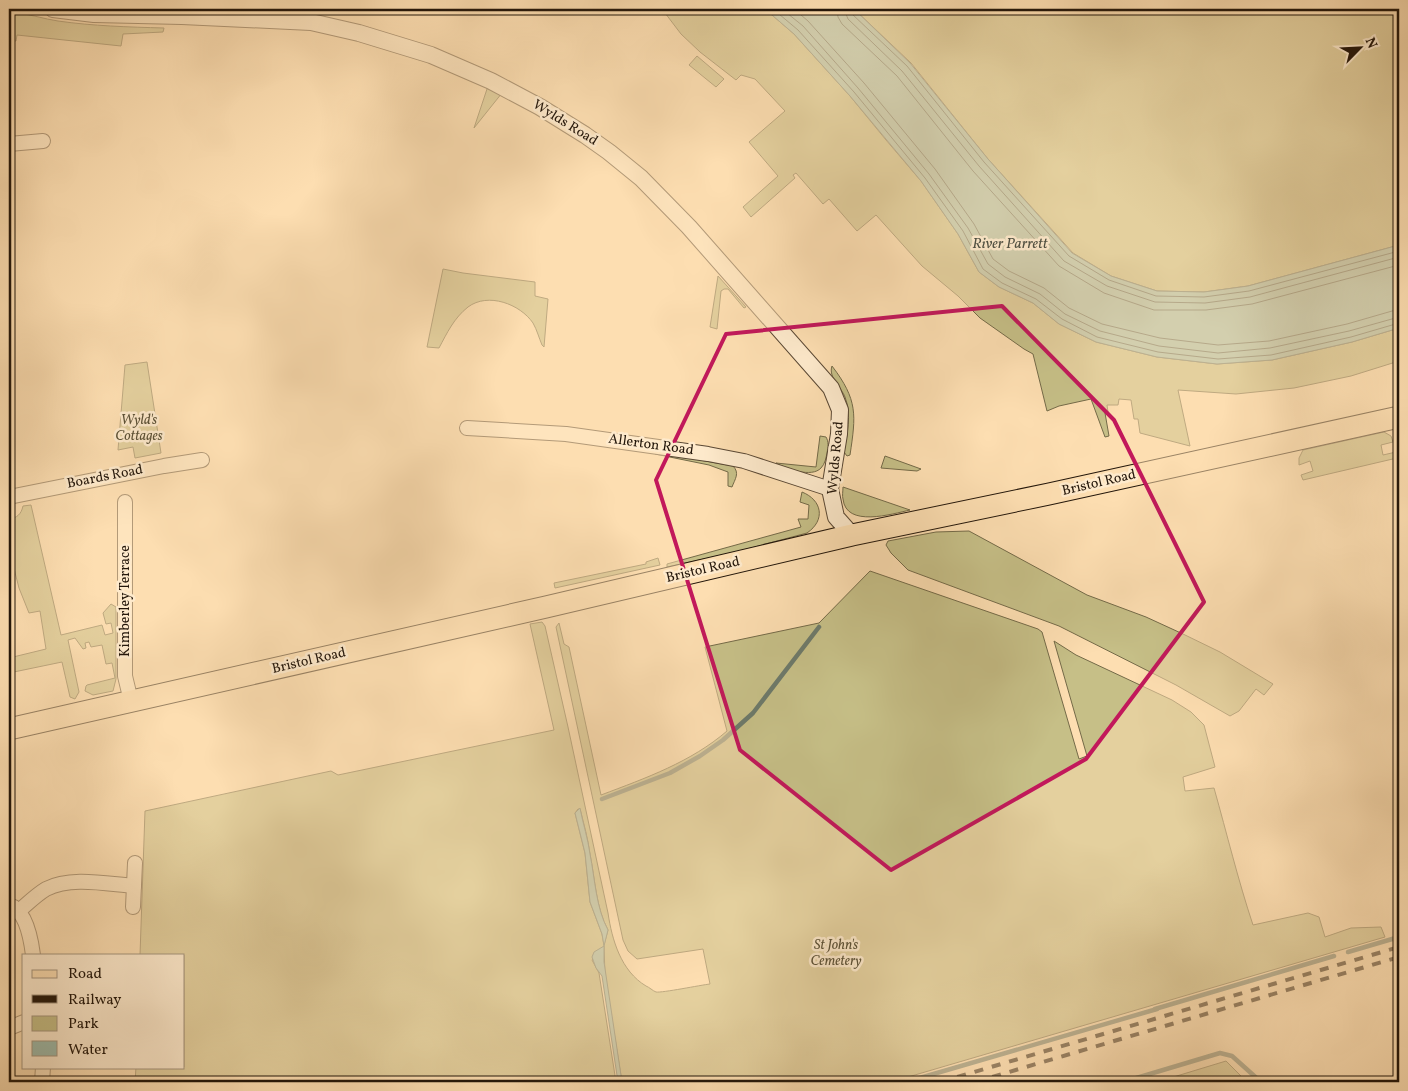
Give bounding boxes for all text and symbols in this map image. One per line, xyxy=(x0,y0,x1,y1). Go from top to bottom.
north arrow xyxy=(1336,22,1386,72)
text: N xyxy=(1360,35,1381,52)
street label: Wylds Road xyxy=(529,95,601,151)
water label: River Parrett xyxy=(972,234,1049,255)
park label: Wyld's Cottages xyxy=(115,411,163,446)
street label: Wylds Road xyxy=(823,420,849,495)
street label: Allerton Road xyxy=(607,430,695,460)
street label: Boards Road xyxy=(65,460,145,494)
street label: Bristol Road xyxy=(1060,465,1138,501)
street label: Kimberley Terrace xyxy=(116,545,135,657)
street label: Bristol Road xyxy=(664,552,742,588)
street label: Bristol Road xyxy=(270,643,348,679)
park label: St John's Cemetery xyxy=(810,936,862,971)
legend xyxy=(22,954,185,1068)
text: Road xyxy=(68,964,102,985)
text: Railway xyxy=(68,990,121,1011)
text: Park xyxy=(68,1014,99,1035)
text: Water xyxy=(68,1040,108,1061)

